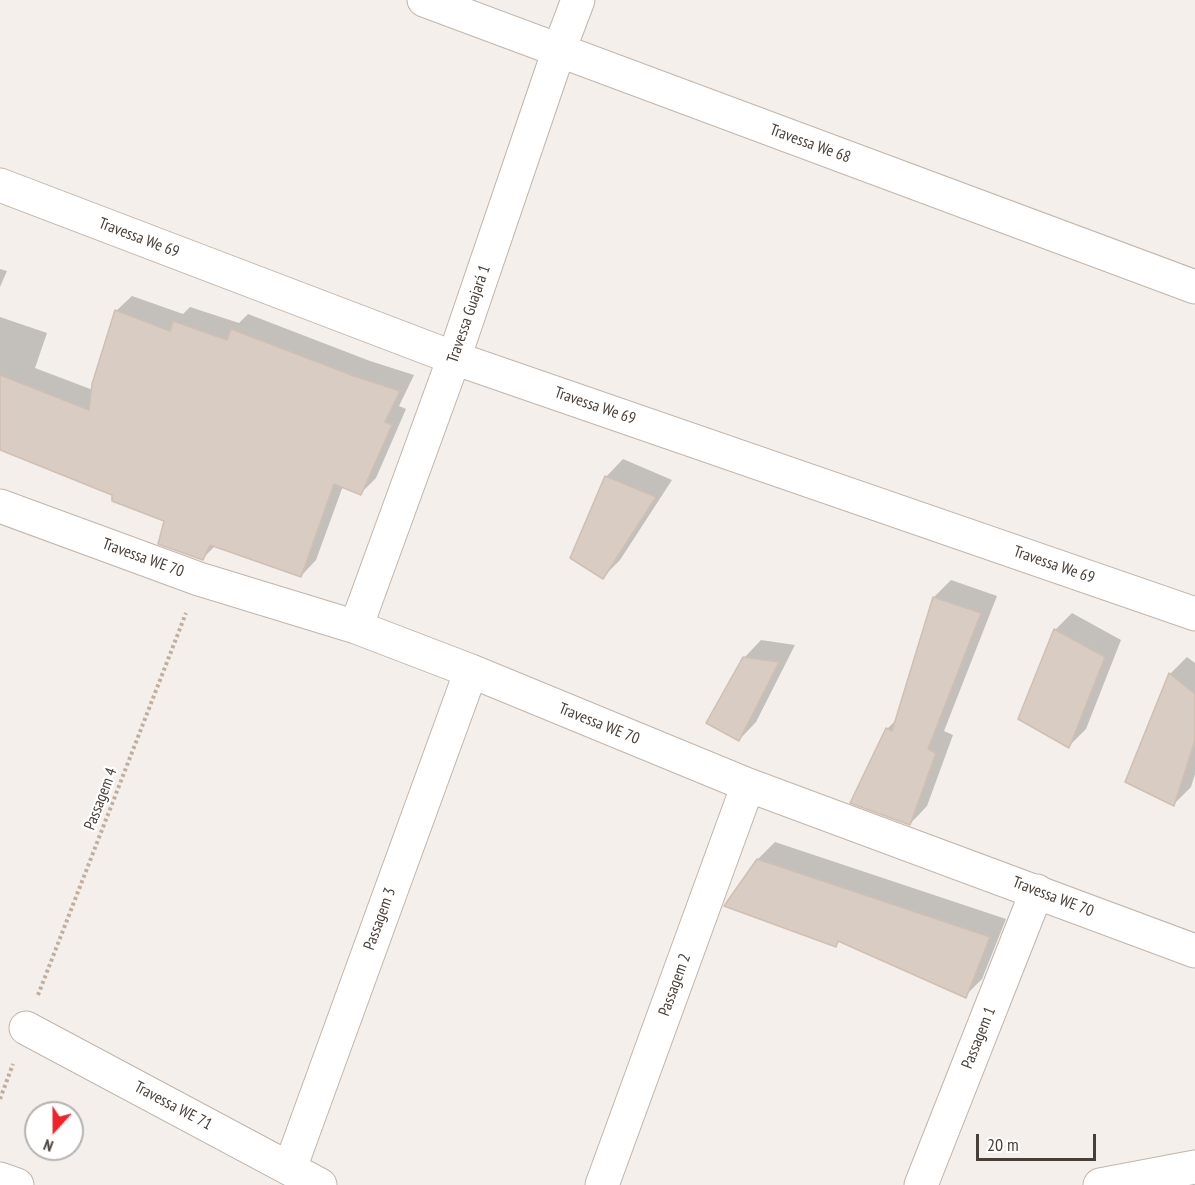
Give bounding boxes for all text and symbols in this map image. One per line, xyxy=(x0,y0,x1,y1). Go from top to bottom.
street label: Travessa We 68 xyxy=(767,121,853,167)
street label: Travessa We 69 xyxy=(96,214,182,262)
street label: Travessa Guajará 1 xyxy=(443,262,495,366)
street label: Travessa We 69 xyxy=(552,383,638,429)
street label: Travessa WE 70 xyxy=(100,534,186,582)
street label: Travessa We 69 xyxy=(1011,542,1097,588)
street label: Travessa WE 70 xyxy=(556,699,642,749)
street label: Passagem 4 xyxy=(80,765,122,833)
street label: Travessa WE 70 xyxy=(1010,873,1096,921)
street label: Passagem 3 xyxy=(360,885,400,953)
street label: Passagem 2 xyxy=(655,951,695,1019)
street label: Passagem 1 xyxy=(958,1004,1000,1072)
street label: Travessa WE 71 xyxy=(131,1077,215,1135)
north arrow xyxy=(24,1101,84,1161)
scale bar xyxy=(979,1122,1099,1160)
text: 20 m xyxy=(987,1133,1019,1156)
text: N xyxy=(41,1135,56,1157)

